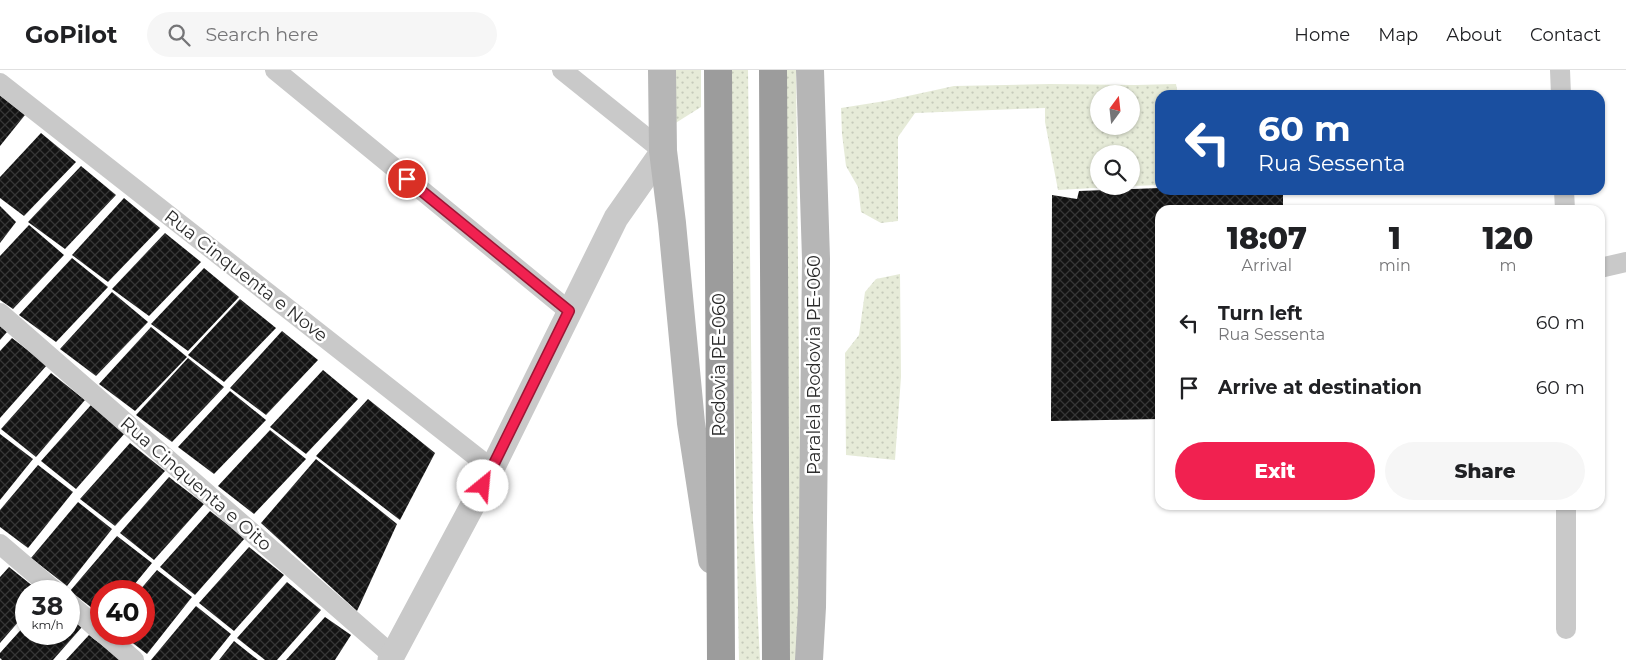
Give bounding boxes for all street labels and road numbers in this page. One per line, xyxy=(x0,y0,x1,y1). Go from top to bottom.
street label: Rua Cinquenta e Nove xyxy=(160,205,332,347)
street label: Paralela Rodovia PE-060 xyxy=(803,255,825,475)
street label: Rodovia PE-060 xyxy=(708,293,730,437)
street label: Rua Cinquenta e Oito xyxy=(116,412,276,556)

